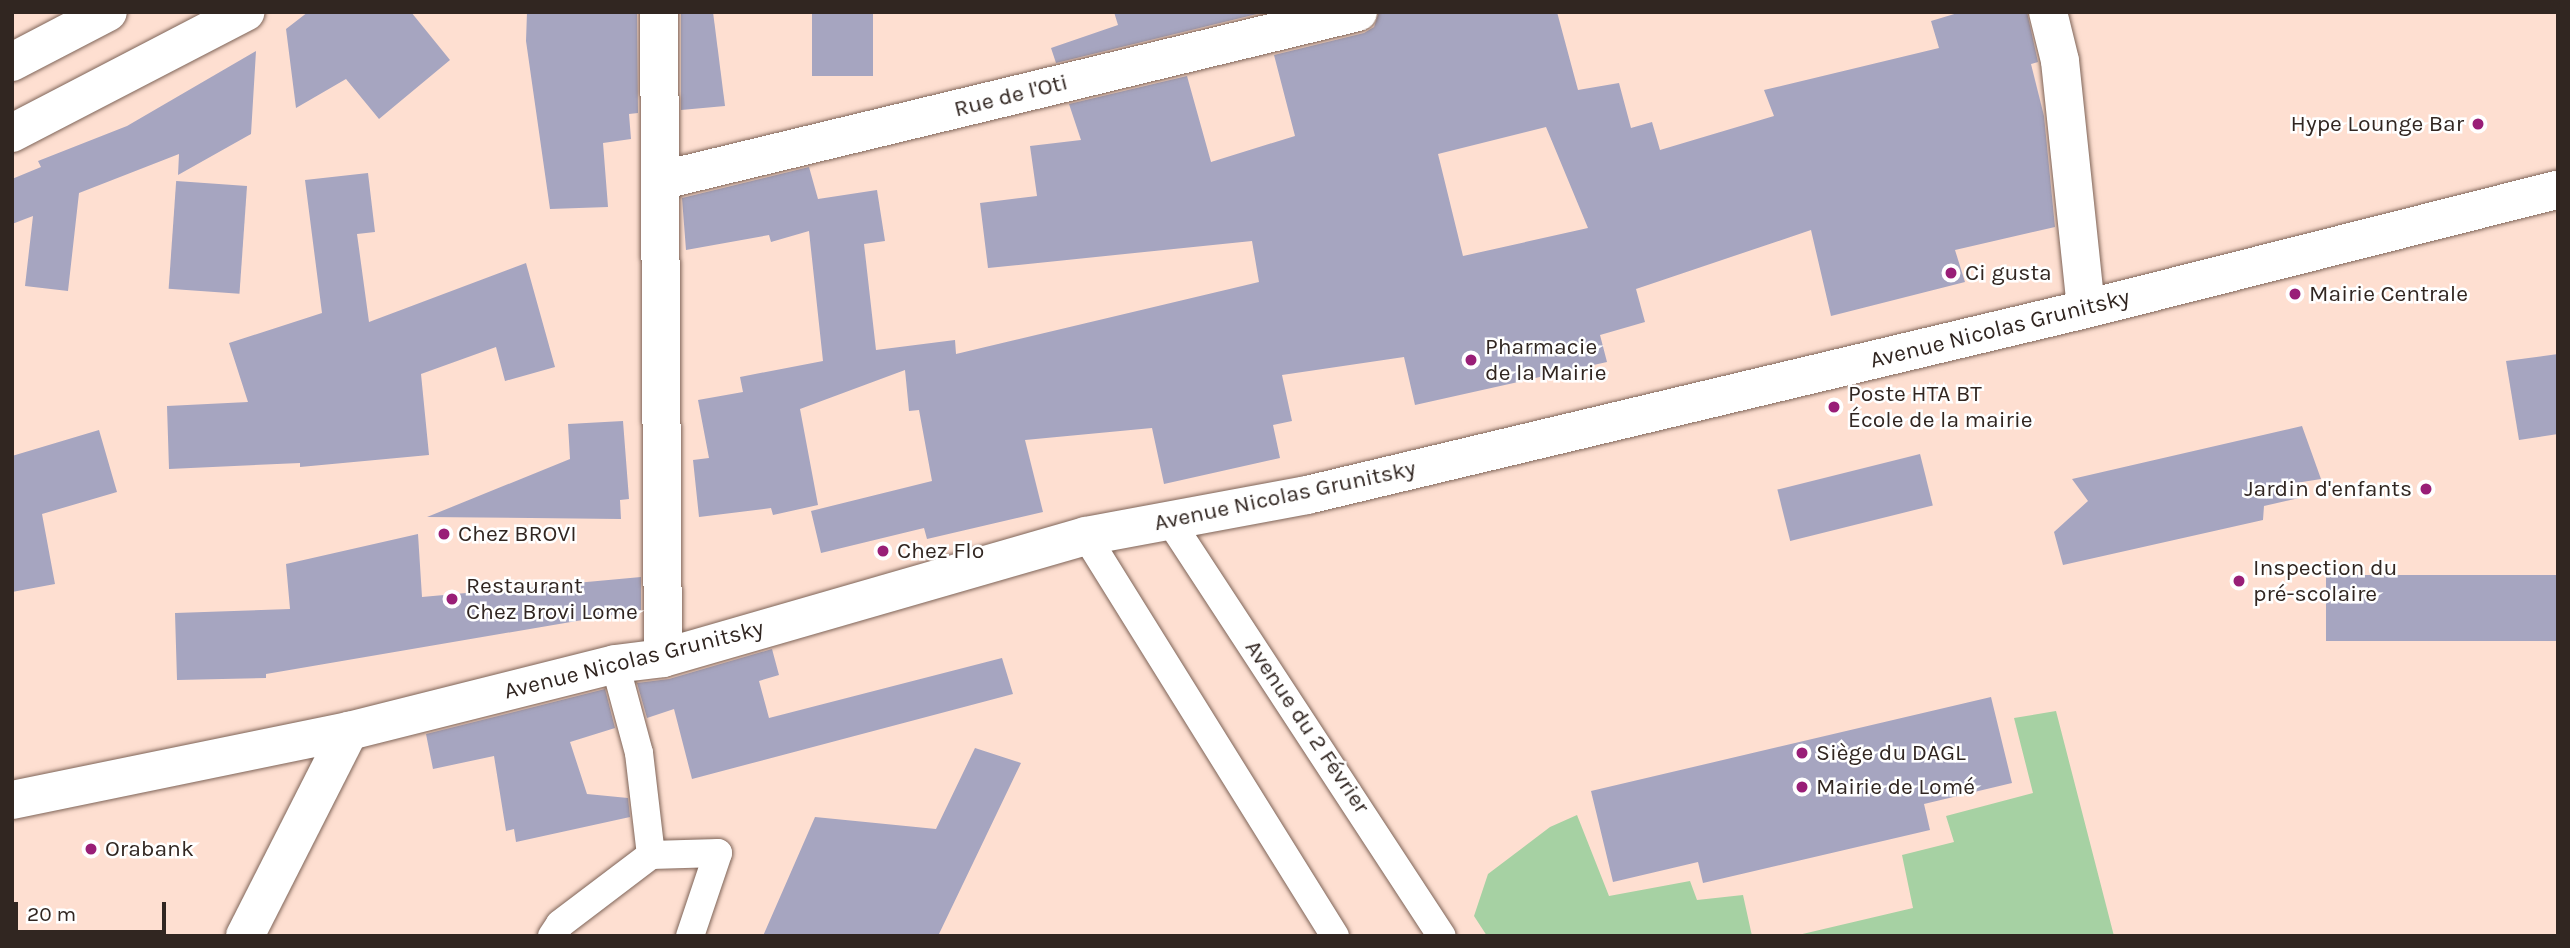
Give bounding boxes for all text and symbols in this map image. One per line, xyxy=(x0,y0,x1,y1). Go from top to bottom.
street label: Rue de l'Oti xyxy=(951,69,1071,123)
place label: Hype Lounge Bar xyxy=(2291,110,2464,138)
marker: Hype Lounge Bar xyxy=(2470,116,2486,132)
place label: Ci gusta xyxy=(1965,259,2052,287)
marker: Ci gusta xyxy=(1943,265,1959,281)
place label: Mairie Centrale xyxy=(2309,280,2468,308)
street label: Avenue Nicolas Grunitsky xyxy=(1867,283,2133,375)
marker: Mairie Centrale xyxy=(2287,286,2303,302)
place label: Pharmacie de la Mairie xyxy=(1485,333,1606,387)
marker: Pharmacie de la Mairie xyxy=(1463,352,1479,368)
place label: Poste HTA BT École de la mairie xyxy=(1848,380,2033,434)
marker: Poste HTA BT École de la mairie xyxy=(1826,399,1842,415)
street label: Avenue Nicolas Grunitsky xyxy=(1152,455,1418,537)
place label: Jardin d'enfants xyxy=(2244,475,2412,503)
marker: Jardin d'enfants xyxy=(2418,481,2434,497)
place label: Chez BROVI xyxy=(458,520,577,548)
marker: Chez BROVI xyxy=(436,526,452,542)
place label: Chez Flo xyxy=(897,537,984,565)
marker: Chez Flo xyxy=(875,543,891,559)
place label: Inspection du pré-scolaire xyxy=(2253,554,2397,608)
place label: Restaurant Chez Brovi Lome xyxy=(466,572,638,626)
marker: Inspection du pré-scolaire xyxy=(2231,573,2247,589)
marker: Restaurant Chez Brovi Lome xyxy=(444,591,460,607)
street label: Avenue Nicolas Grunitsky xyxy=(501,614,767,706)
street label: Avenue du 2 Février xyxy=(1239,635,1375,819)
place label: Siège du DAGL xyxy=(1816,739,1966,767)
marker: Siège du DAGL xyxy=(1794,745,1810,761)
place label: Mairie de Lomé xyxy=(1816,773,1975,801)
marker: Mairie de Lomé xyxy=(1794,779,1810,795)
place label: Orabank xyxy=(105,835,194,863)
marker: Orabank xyxy=(83,841,99,857)
scale bar xyxy=(18,888,170,932)
text: 20 m xyxy=(27,902,76,926)

